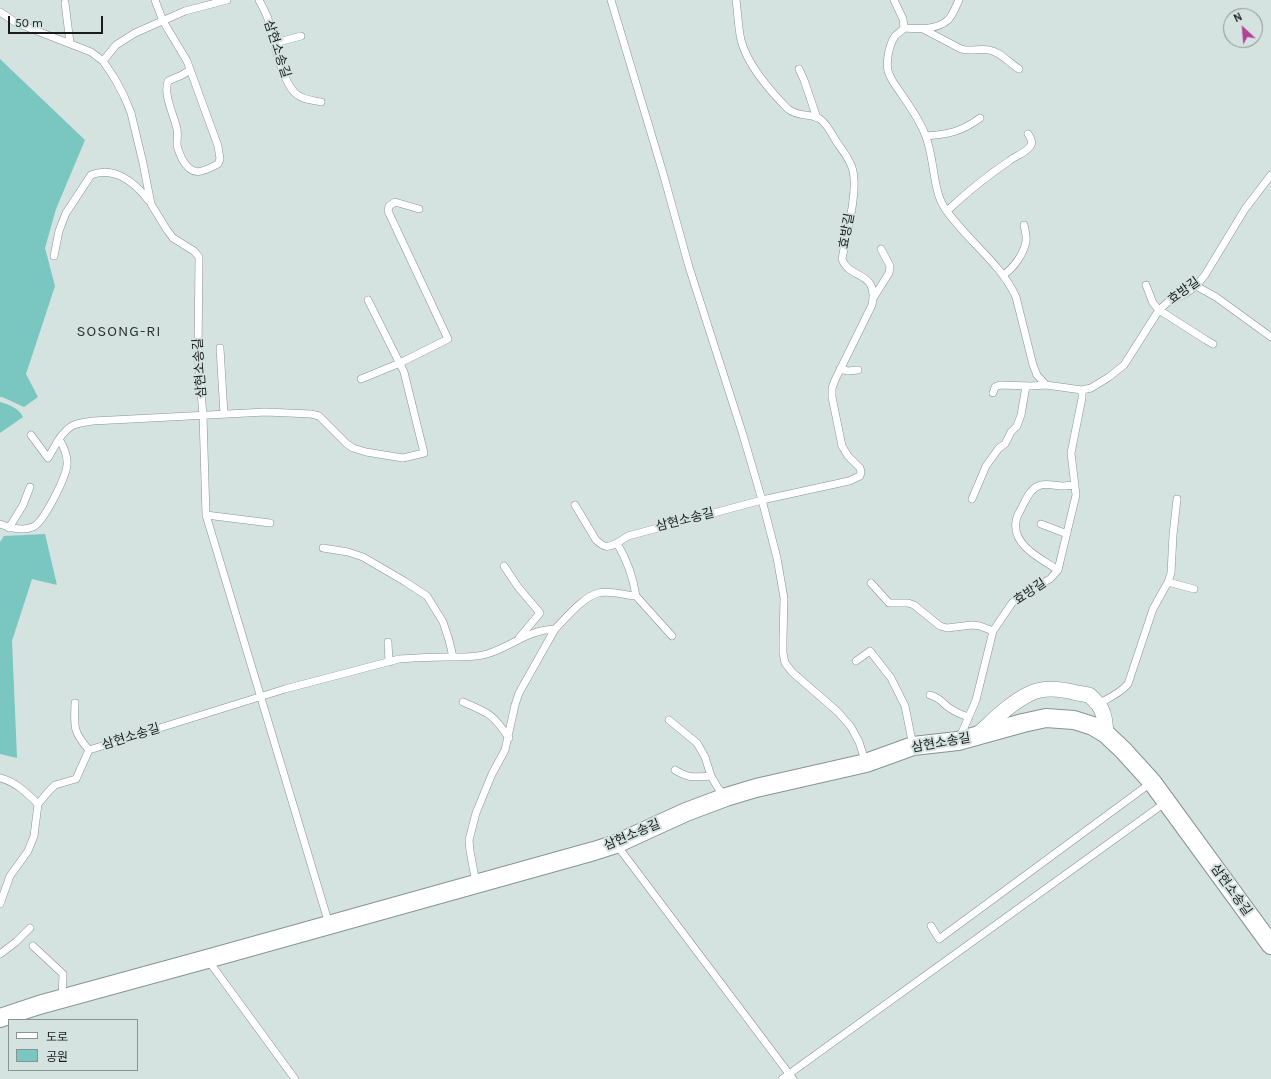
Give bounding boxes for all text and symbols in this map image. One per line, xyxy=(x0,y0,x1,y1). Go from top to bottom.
scale bar xyxy=(10,8,105,34)
north arrow xyxy=(1223,8,1263,48)
text: N xyxy=(1232,10,1244,25)
text: 50 m xyxy=(15,16,43,30)
street label: 삼현소송길 xyxy=(260,18,294,80)
street label: 효방길 xyxy=(836,212,858,250)
street label: 효방길 xyxy=(1165,274,1203,308)
district label: SOSONG-RI xyxy=(76,323,162,341)
street label: 삼현소송길 xyxy=(190,338,210,398)
street label: 삼현소송길 xyxy=(654,505,716,535)
street label: 효방길 xyxy=(1011,576,1049,608)
street label: 삼현소송길 xyxy=(100,721,162,753)
street label: 삼현소송길 xyxy=(910,730,972,756)
street label: 삼현소송길 xyxy=(601,816,663,854)
street label: 삼현소송길 xyxy=(1207,861,1255,919)
legend xyxy=(8,1019,138,1071)
text: 도로 xyxy=(46,1030,68,1044)
text: 공원 xyxy=(46,1050,68,1064)

